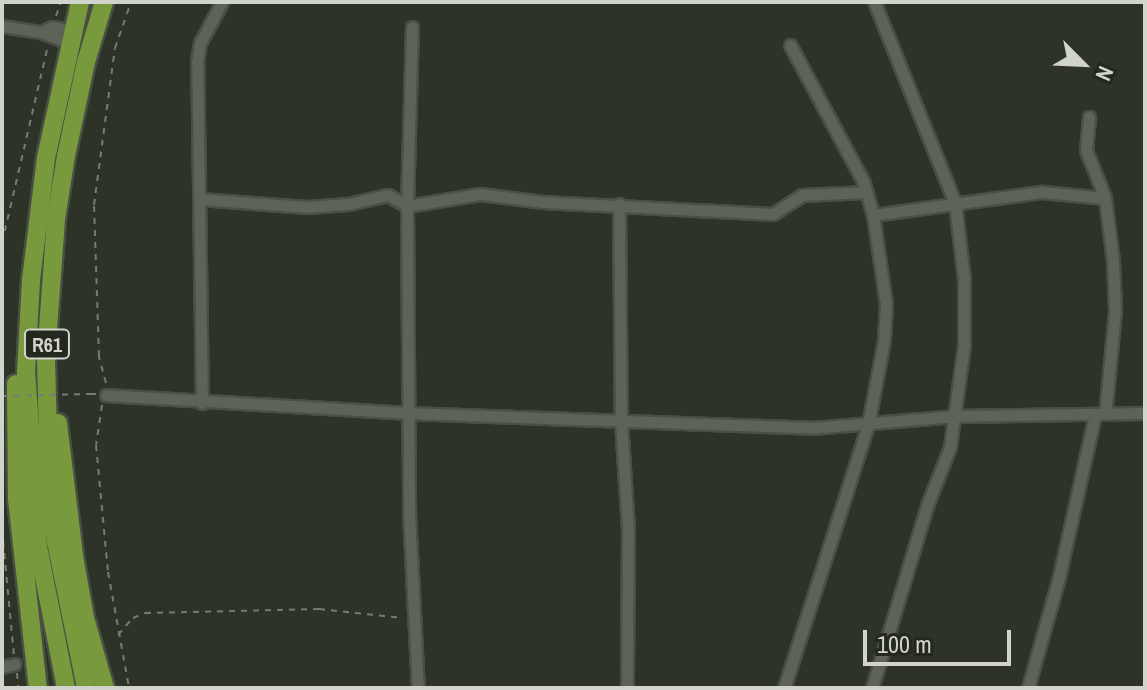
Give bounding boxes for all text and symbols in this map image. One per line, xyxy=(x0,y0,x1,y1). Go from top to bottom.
north arrow xyxy=(1043,24,1123,104)
text: N xyxy=(1089,62,1121,86)
road number: R61 xyxy=(23,328,71,360)
scale bar xyxy=(867,614,1015,664)
text: 100 m xyxy=(877,628,932,660)

